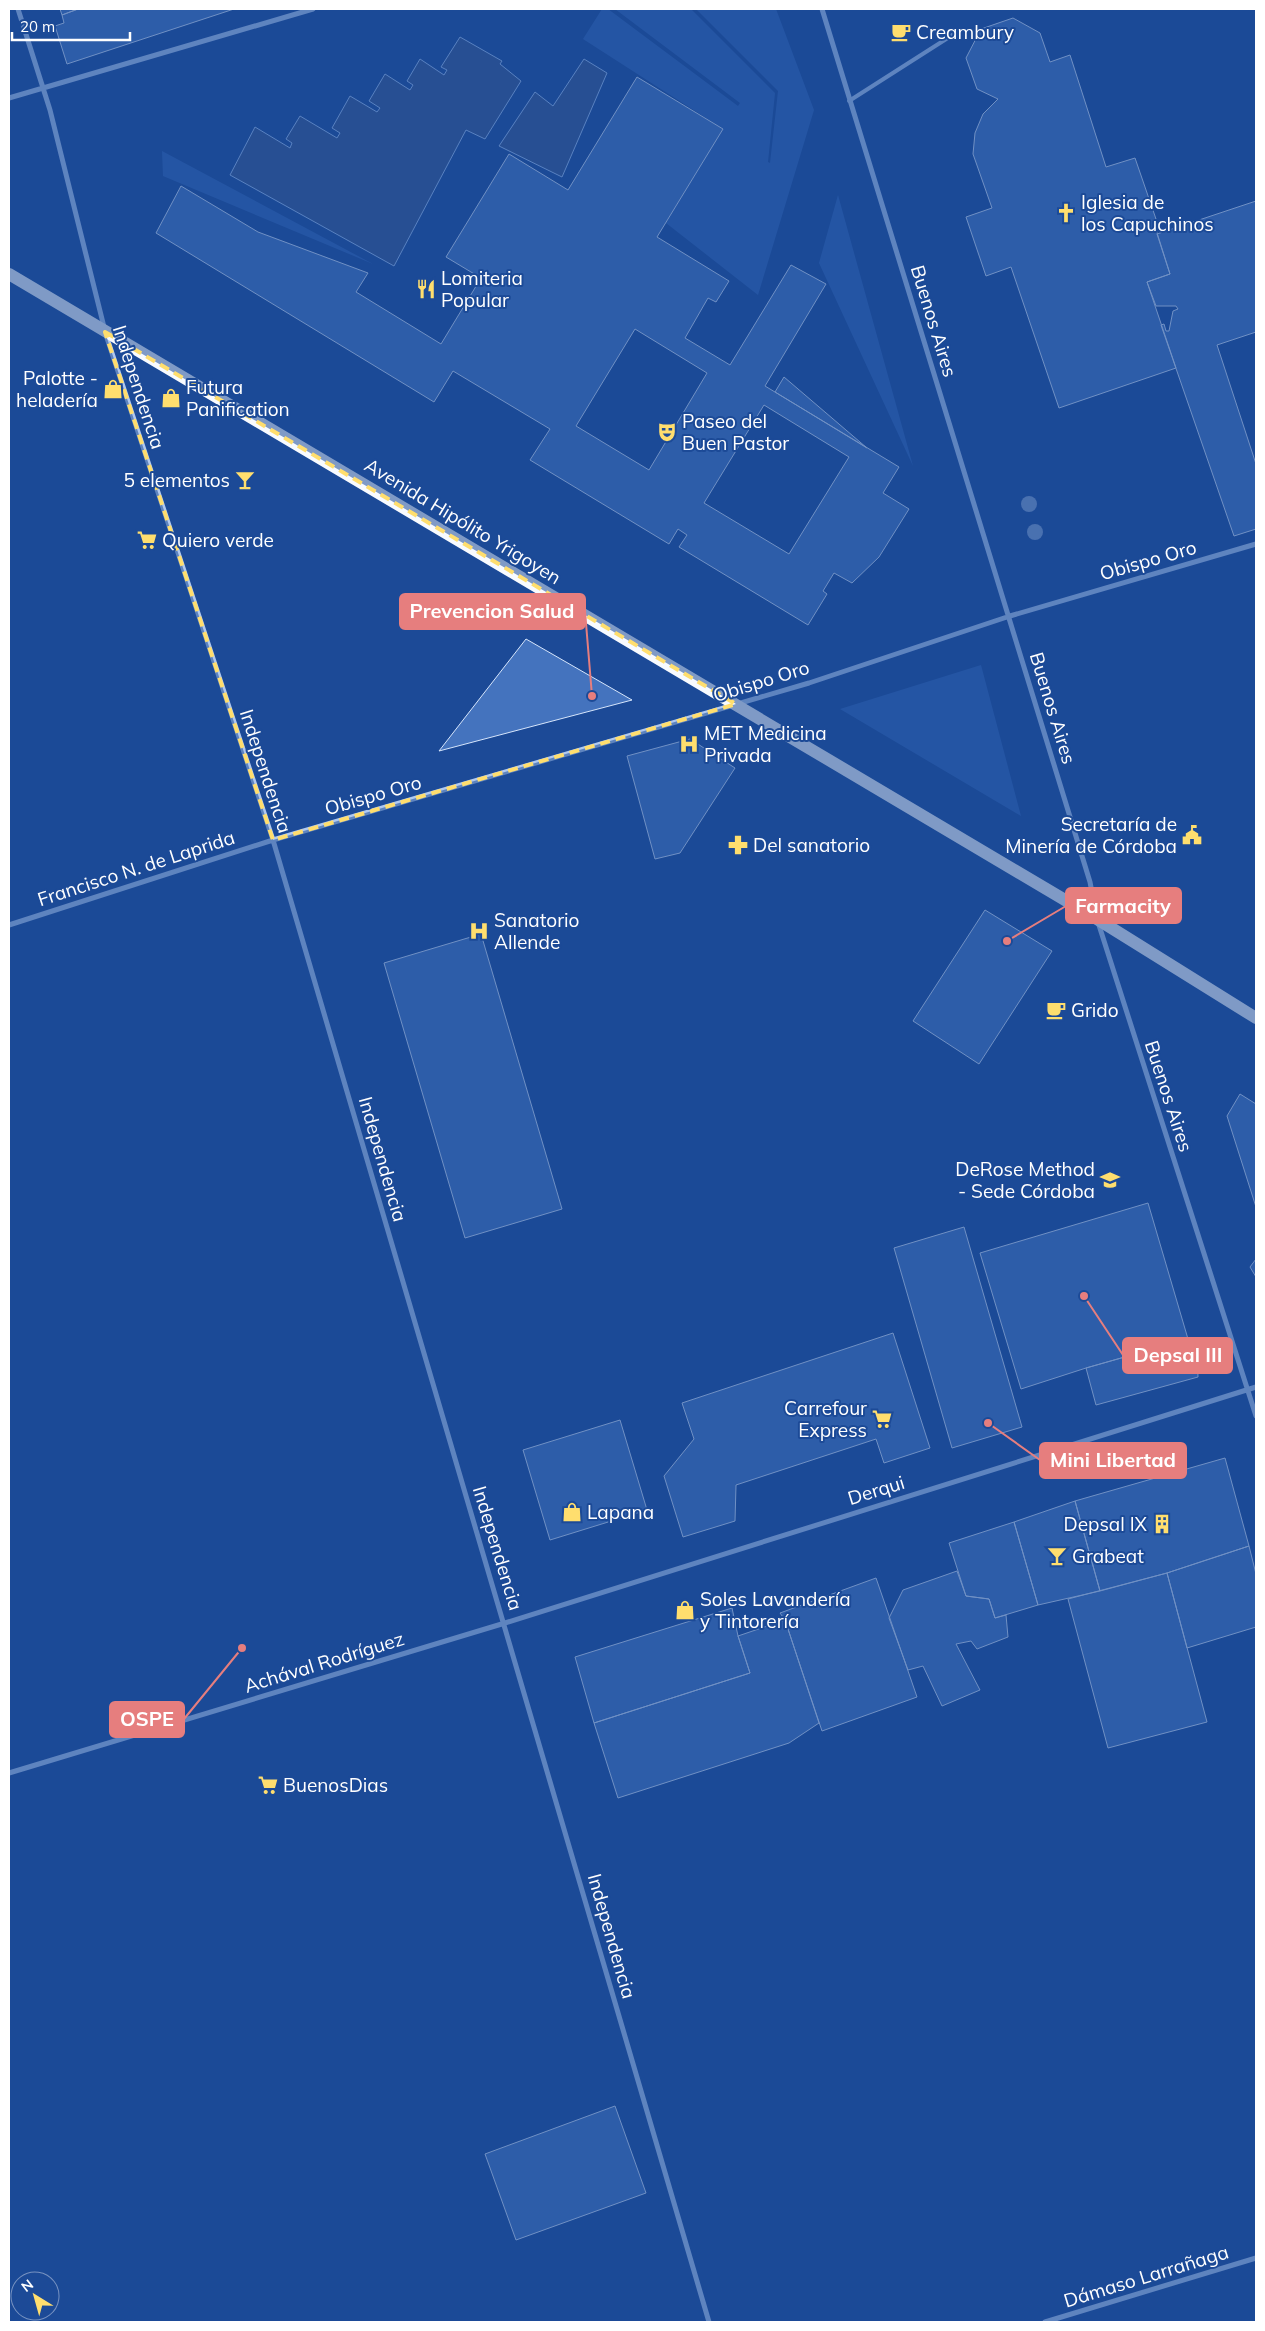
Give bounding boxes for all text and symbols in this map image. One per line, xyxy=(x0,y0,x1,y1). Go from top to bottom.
scale bar xyxy=(12,10,130,42)
text: 20 m xyxy=(20,17,55,36)
place label: Creambury xyxy=(916,20,1014,44)
cafe icon: Creambury xyxy=(890,21,912,43)
place label: Iglesia de los Capuchinos xyxy=(1081,190,1214,236)
church icon: Iglesia de los Capuchinos xyxy=(1055,202,1077,224)
street label: Buenos Aires xyxy=(906,262,962,380)
place label: Lomiteria Popular xyxy=(441,266,523,312)
restaurant icon: Lomiteria Popular xyxy=(415,278,437,300)
street label: Independencia xyxy=(108,322,170,452)
place label: Palotte - heladería xyxy=(16,366,98,412)
place label: Futura Panification xyxy=(186,375,290,421)
shop icon: Palotte - heladería xyxy=(102,378,124,400)
shop icon: Futura Panification xyxy=(160,387,182,409)
place label: Paseo del Buen Pastor xyxy=(682,409,789,455)
theatre icon: Paseo del Buen Pastor xyxy=(656,421,678,443)
street label: Avenida Hipólito Yrigoyen xyxy=(360,453,566,589)
place label: 5 elementos xyxy=(123,468,230,492)
bar icon: 5 elementos xyxy=(234,469,256,491)
place label: Quiero verde xyxy=(162,528,274,552)
supermarket icon: Quiero verde xyxy=(136,529,158,551)
street label: Obispo Oro xyxy=(1097,535,1199,585)
callout: Prevencion Salud xyxy=(400,594,585,629)
text: Prevencion Salud xyxy=(410,598,574,623)
street label: Buenos Aires xyxy=(1025,649,1081,767)
street label: Obispo Oro xyxy=(710,655,812,707)
street label: Independencia xyxy=(235,706,297,836)
place label: MET Medicina Privada xyxy=(704,721,827,767)
hospital icon: MET Medicina Privada xyxy=(678,733,700,755)
street label: Obispo Oro xyxy=(322,770,424,820)
place label: Secretaría de Minería de Córdoba xyxy=(1005,812,1177,858)
public building icon: Secretaría de Minería de Córdoba xyxy=(1181,824,1203,846)
street label: Francisco N. de Laprida xyxy=(34,825,238,911)
place label: Del sanatorio xyxy=(753,833,870,857)
pharmacy icon: Del sanatorio xyxy=(727,834,749,856)
callout: Farmacity xyxy=(1066,888,1181,923)
text: Farmacity xyxy=(1075,893,1171,918)
place label: Sanatorio Allende xyxy=(494,908,579,954)
hospital icon: Sanatorio Allende xyxy=(468,920,490,942)
place label: Grido xyxy=(1071,998,1119,1022)
cafe icon: Grido xyxy=(1045,999,1067,1021)
street label: Buenos Aires xyxy=(1140,1037,1198,1155)
street label: Independencia xyxy=(354,1094,412,1224)
place label: DeRose Method - Sede Córdoba xyxy=(955,1157,1095,1203)
school or university icon: DeRose Method - Sede Córdoba xyxy=(1099,1169,1121,1191)
callout: Depsal III xyxy=(1123,1338,1232,1373)
text: Depsal III xyxy=(1134,1342,1222,1367)
place label: Carrefour Express xyxy=(784,1396,867,1442)
supermarket icon: Carrefour Express xyxy=(871,1408,893,1430)
callout: Mini Libertad xyxy=(1040,1443,1186,1478)
text: Mini Libertad xyxy=(1050,1447,1176,1472)
street label: Derqui xyxy=(845,1470,907,1510)
street label: Independencia xyxy=(468,1483,528,1613)
place label: Lapana xyxy=(587,1500,654,1524)
shop icon: Lapana xyxy=(561,1501,583,1523)
place label: Depsal IX xyxy=(1063,1512,1148,1536)
building icon: Depsal IX xyxy=(1151,1513,1173,1535)
place label: Grabeat xyxy=(1072,1544,1144,1568)
bar icon: Grabeat xyxy=(1046,1545,1068,1567)
place label: Soles Lavandería y Tintorería xyxy=(700,1587,851,1633)
shop icon: Soles Lavandería y Tintorería xyxy=(674,1599,696,1621)
street label: Achával Rodríguez xyxy=(241,1626,407,1698)
callout: OSPE xyxy=(110,1702,184,1737)
text: OSPE xyxy=(120,1706,174,1731)
place label: BuenosDias xyxy=(283,1773,388,1797)
supermarket icon: BuenosDias xyxy=(257,1774,279,1796)
street label: Independencia xyxy=(583,1871,641,2001)
street label: Dámaso Larrañaga xyxy=(1061,2240,1231,2312)
north arrow xyxy=(10,2271,60,2321)
text: N xyxy=(18,2275,37,2296)

